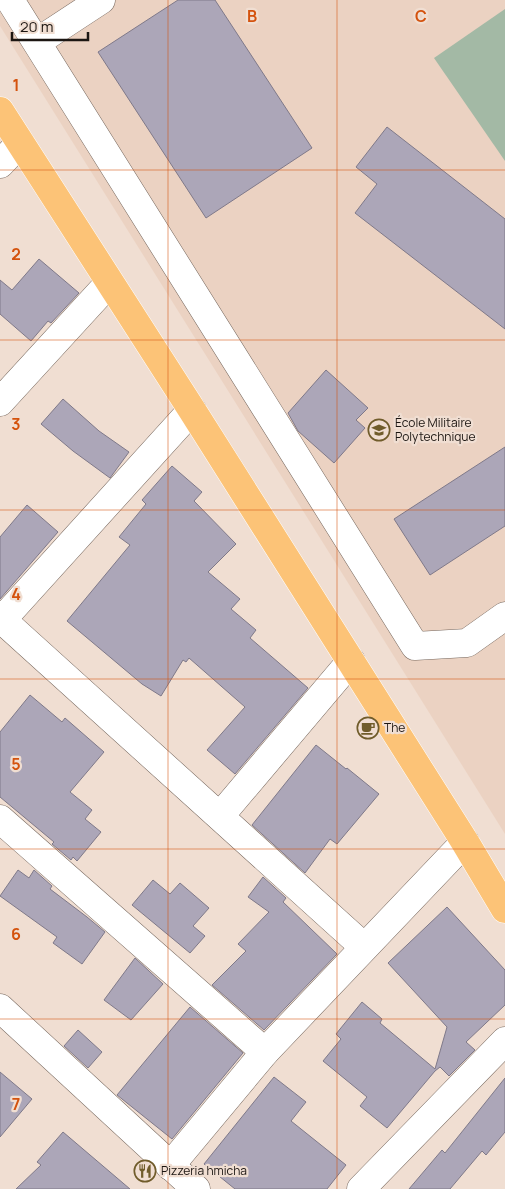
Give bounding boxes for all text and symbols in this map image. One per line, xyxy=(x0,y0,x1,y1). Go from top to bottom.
text: B xyxy=(247,5,257,27)
text: C xyxy=(415,5,427,27)
scale bar xyxy=(12,10,89,42)
text: 20 m xyxy=(20,16,53,37)
text: 1 xyxy=(12,74,20,96)
text: 2 xyxy=(11,243,21,265)
text: 3 xyxy=(11,413,21,435)
place label: École Militaire Polytechnique xyxy=(395,414,475,445)
school or university icon: École Militaire Polytechnique xyxy=(367,418,391,442)
text: 4 xyxy=(11,583,21,605)
cafe icon: The xyxy=(356,716,380,740)
place label: The xyxy=(384,719,405,736)
text: 5 xyxy=(11,753,21,775)
text: 6 xyxy=(11,923,21,945)
text: 7 xyxy=(12,1093,20,1115)
restaurant icon: Pizzeria hmicha xyxy=(133,1159,157,1183)
place label: Pizzeria hmicha xyxy=(161,1162,247,1179)

